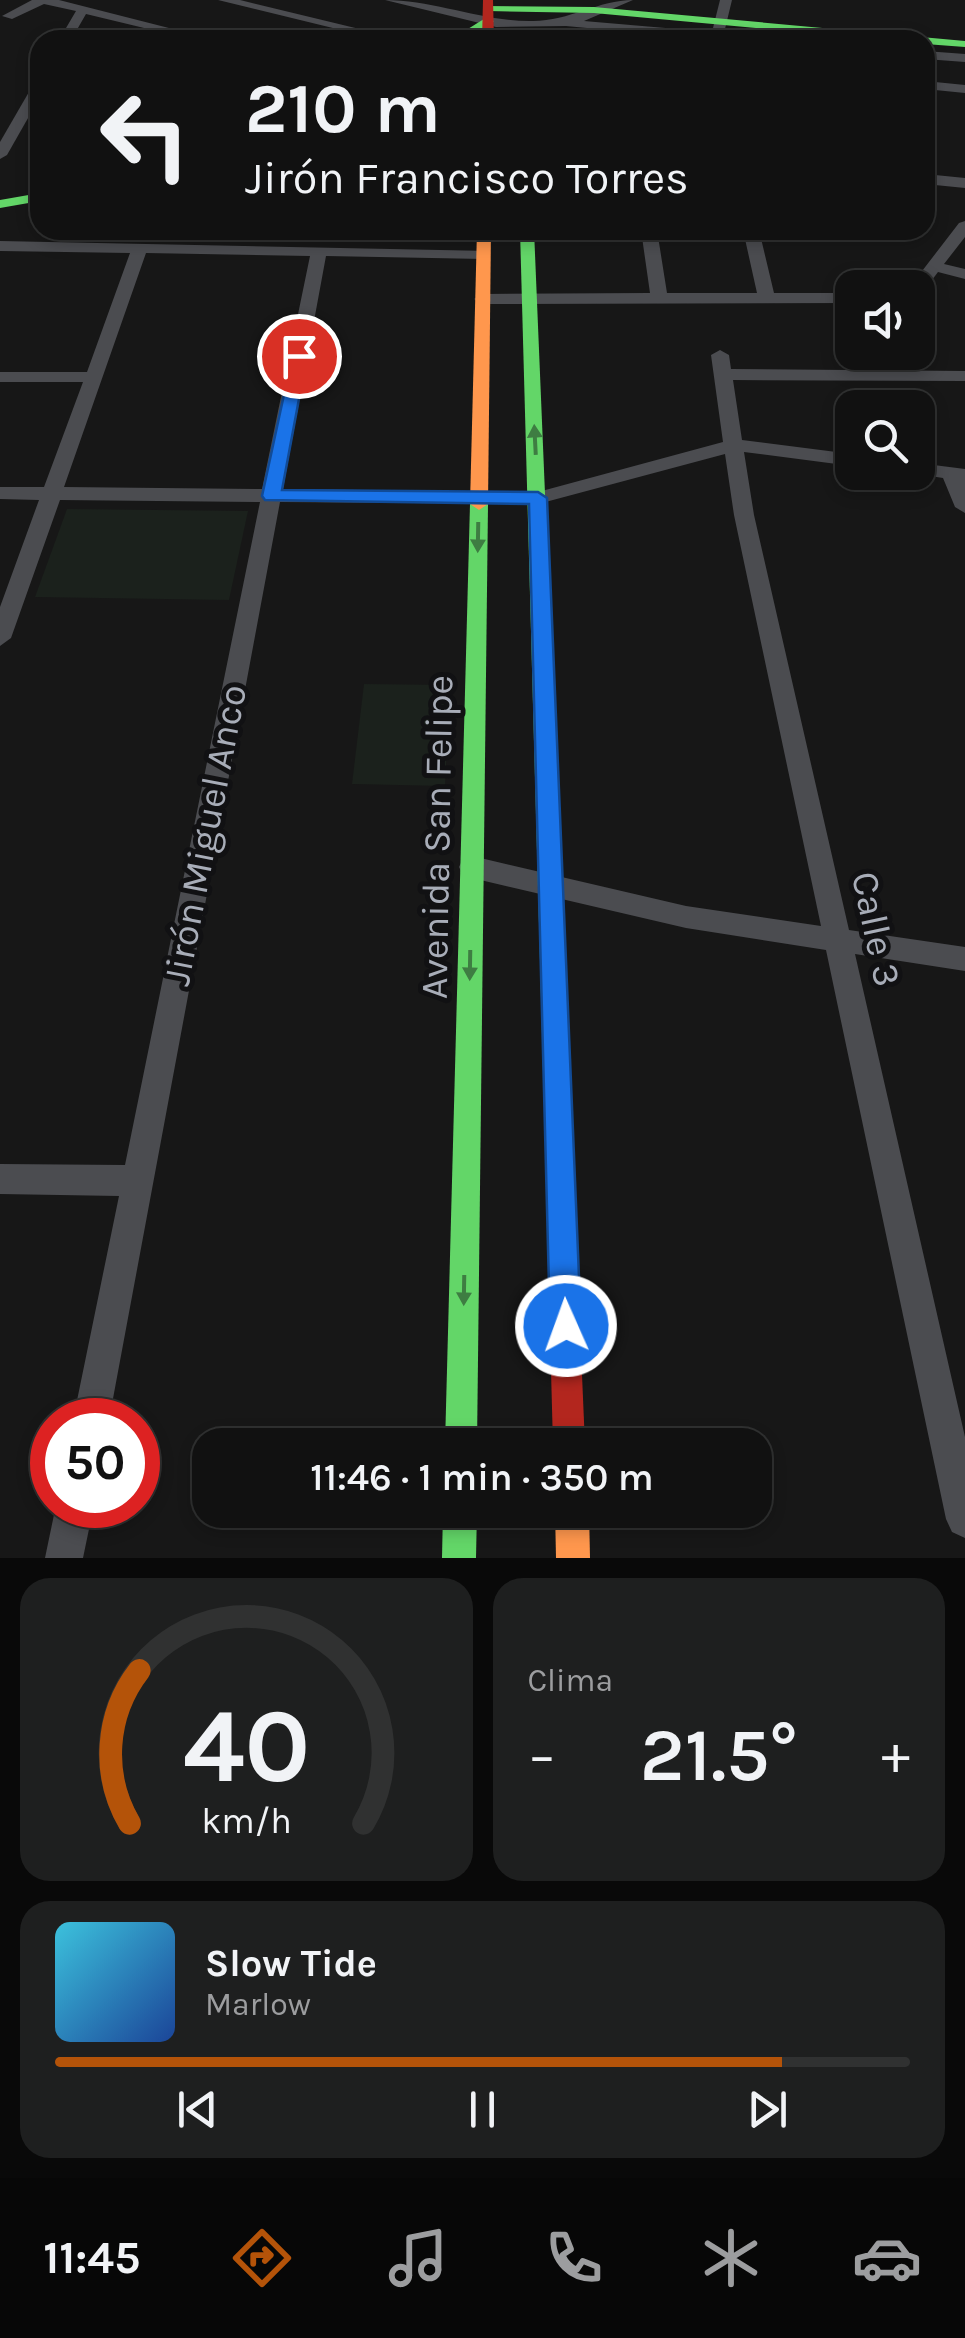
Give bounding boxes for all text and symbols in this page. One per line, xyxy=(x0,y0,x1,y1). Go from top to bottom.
text: 210 m xyxy=(245,68,441,150)
icon: left xyxy=(80,70,210,200)
text: Jirón Francisco Torres xyxy=(245,152,689,204)
map controls xyxy=(835,270,935,490)
button: sound xyxy=(835,270,935,370)
pin xyxy=(257,314,342,399)
icon: arrive xyxy=(272,329,327,384)
button: search xyxy=(835,390,935,490)
one-way arrow xyxy=(527,423,543,455)
one-way arrow xyxy=(470,522,486,554)
street label: Avenida San Felipe xyxy=(412,675,462,999)
street label: Jirón Miguel Anco xyxy=(154,681,256,989)
street label: Calle 3 xyxy=(842,867,910,991)
one-way arrow xyxy=(461,949,477,981)
one-way arrow xyxy=(455,1274,471,1306)
position arrow xyxy=(514,1274,618,1378)
speed limit sign: 50 xyxy=(30,1398,160,1528)
text: 11:46 · 1 min · 350 m xyxy=(310,1455,654,1500)
text: Clima xyxy=(528,1662,613,1699)
text: 40 xyxy=(182,1686,310,1807)
text: 21.5° xyxy=(640,1711,798,1799)
text: − xyxy=(528,1723,556,1787)
text: + xyxy=(881,1723,910,1787)
text: km/h xyxy=(201,1800,292,1842)
text: Slow Tide xyxy=(205,1941,377,1986)
text: Marlow xyxy=(205,1986,311,2023)
icon: previous xyxy=(170,2082,225,2137)
icon: pause xyxy=(455,2082,510,2137)
icon: next xyxy=(740,2082,795,2137)
icon: directions xyxy=(227,2223,297,2293)
icon: music xyxy=(383,2223,453,2293)
icon: phone xyxy=(539,2223,609,2293)
icon: climate xyxy=(696,2223,766,2293)
icon: car xyxy=(852,2223,922,2293)
text: 11:45 xyxy=(43,2232,140,2284)

